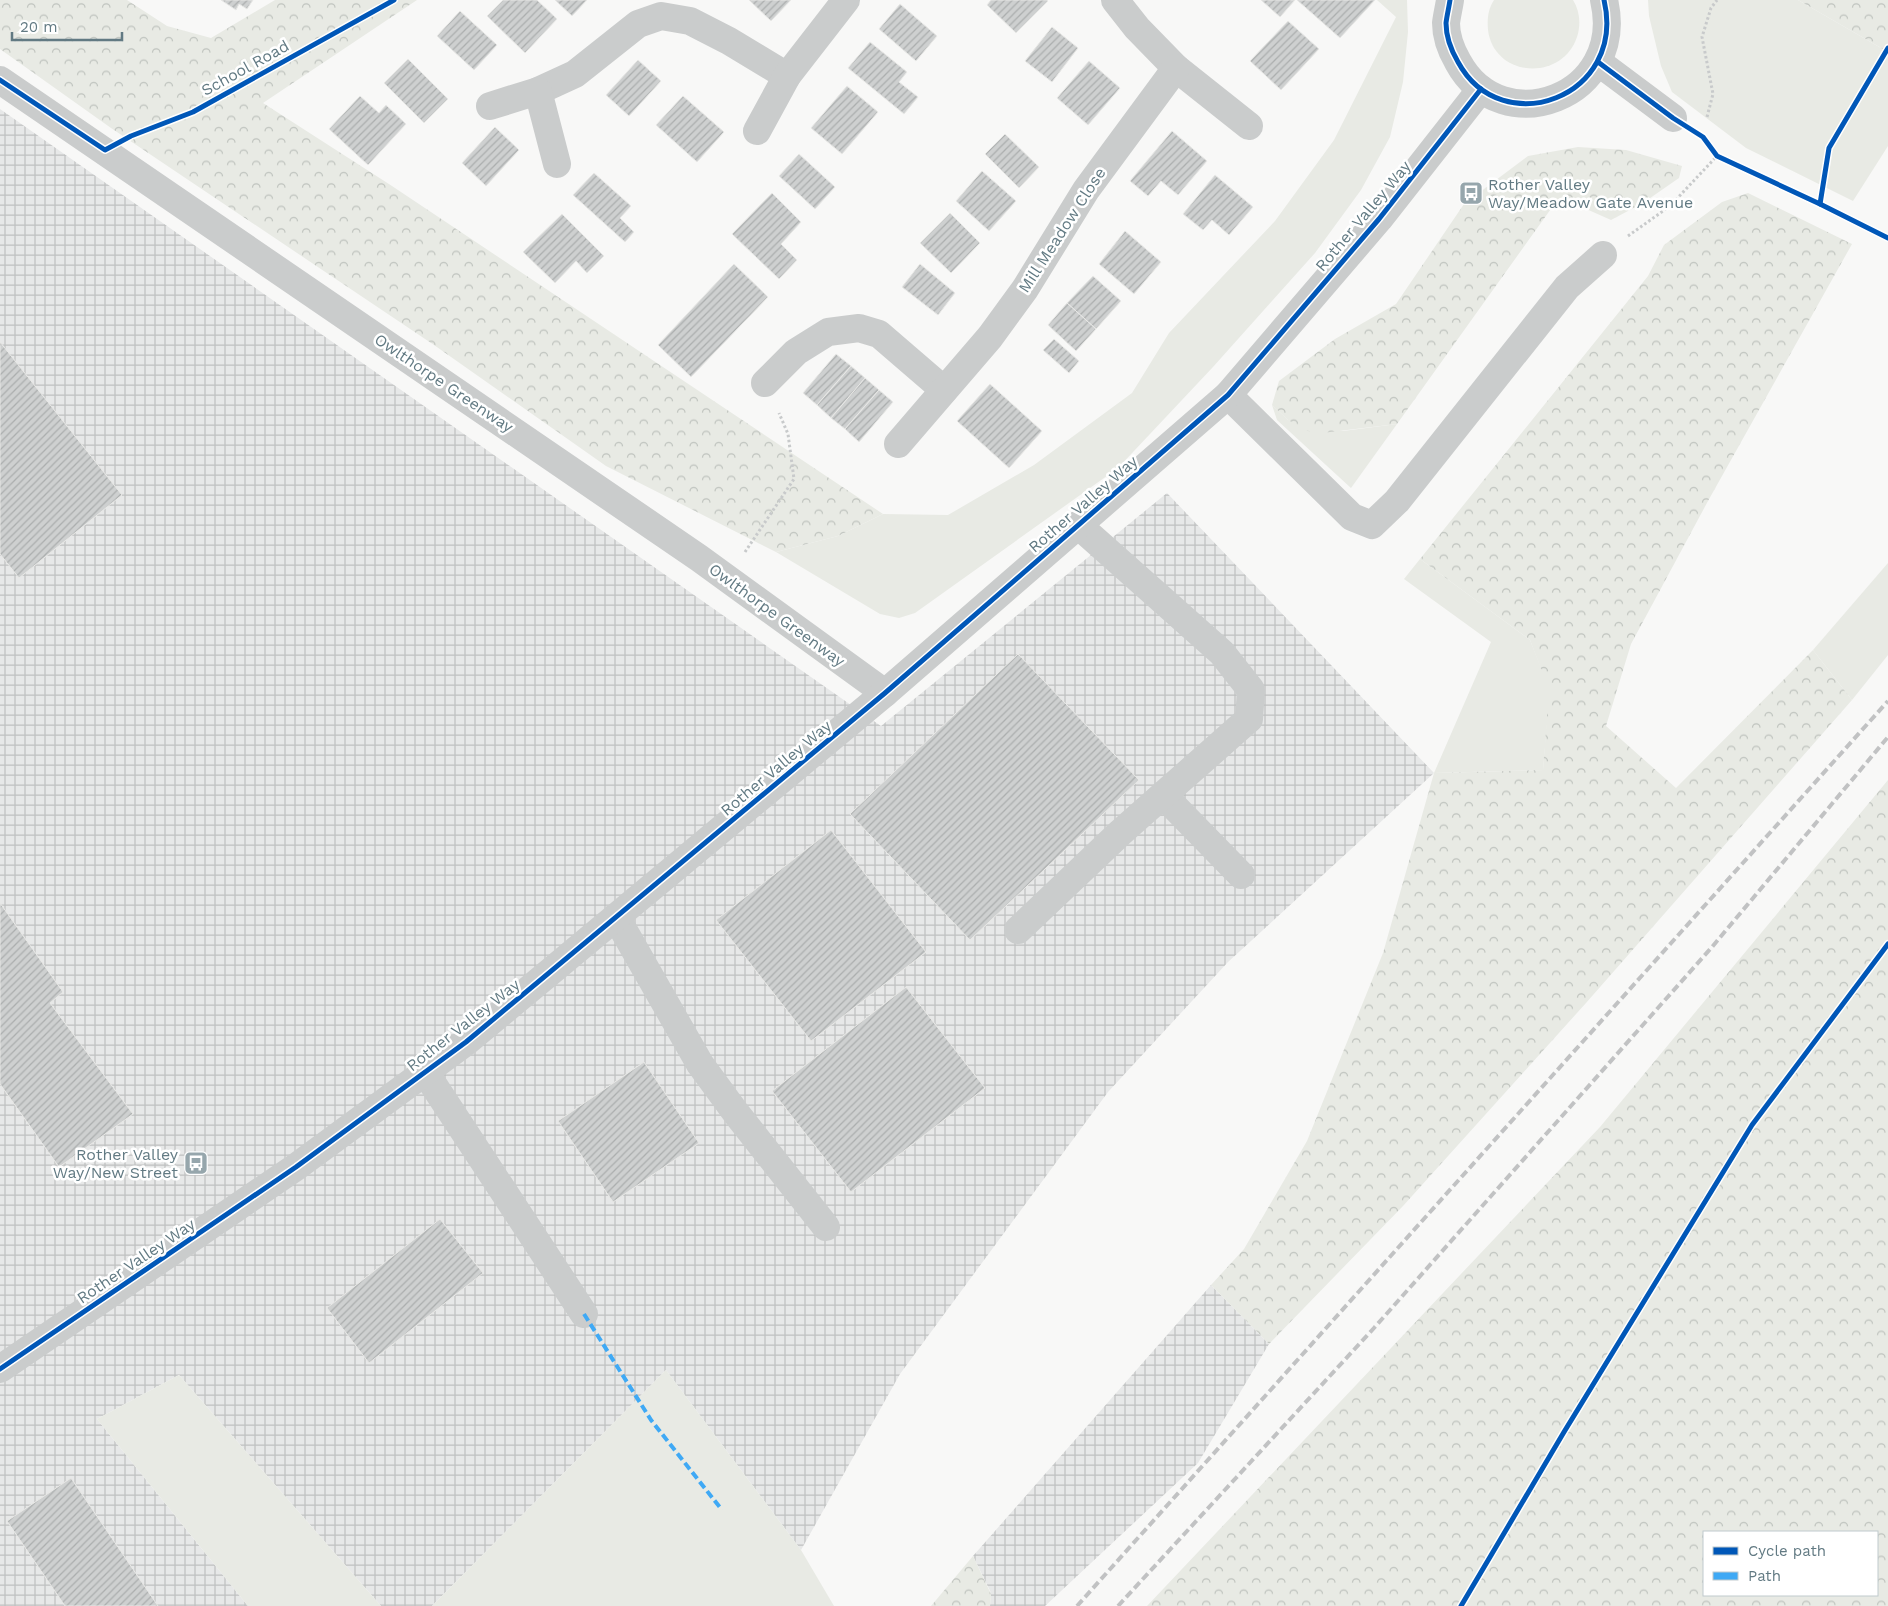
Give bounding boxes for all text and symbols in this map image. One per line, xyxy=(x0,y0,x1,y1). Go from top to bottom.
scale bar xyxy=(12,10,122,42)
text: 20 m xyxy=(20,18,58,36)
street label: School Road xyxy=(198,36,292,100)
street label: Rother Valley Way xyxy=(1311,156,1415,275)
street label: Mill Meadow Close xyxy=(1014,164,1110,296)
place label: Rother Valley Way/Meadow Gate Avenue xyxy=(1488,175,1693,212)
bus stop icon: Rother Valley Way/Meadow Gate Avenue xyxy=(1458,180,1484,206)
street label: Owlthorpe Greenway xyxy=(371,329,518,437)
street label: Rother Valley Way xyxy=(1025,451,1142,557)
street label: Owlthorpe Greenway xyxy=(705,559,849,671)
street label: Rother Valley Way xyxy=(717,716,836,820)
street label: Rother Valley Way xyxy=(403,974,524,1075)
place label: Rother Valley Way/New Street xyxy=(53,1145,179,1182)
bus stop icon: Rother Valley Way/New Street xyxy=(183,1150,209,1176)
street label: Rother Valley Way xyxy=(73,1214,199,1308)
legend xyxy=(1703,1531,1878,1596)
text: Cycle path xyxy=(1748,1542,1826,1560)
text: Path xyxy=(1748,1567,1781,1585)

